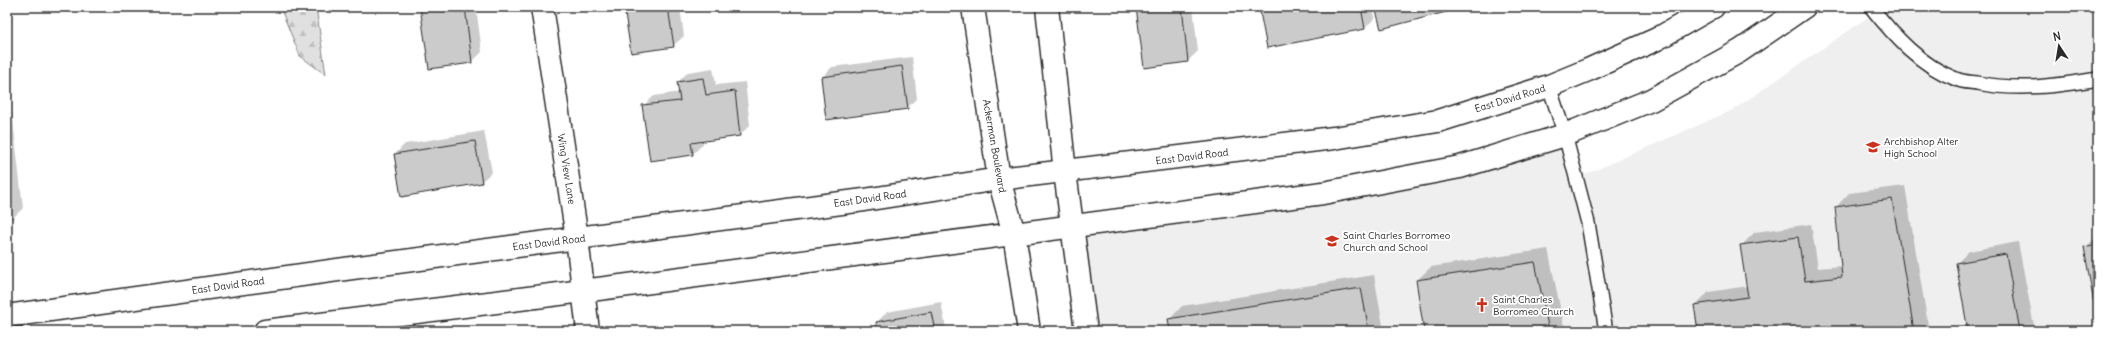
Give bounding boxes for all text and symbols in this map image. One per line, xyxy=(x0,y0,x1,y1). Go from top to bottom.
north arrow xyxy=(2039,26,2079,66)
text: N xyxy=(2052,29,2062,44)
street label: East David Road xyxy=(1473,82,1547,115)
street label: Ackerman Boulevard xyxy=(980,98,1009,194)
street label: Wing View Lane xyxy=(554,133,579,205)
place label: Archbishop Alter High School xyxy=(1884,135,1958,160)
school or university icon: Archbishop Alter High School xyxy=(1865,139,1881,155)
street label: East David Road xyxy=(1155,146,1229,167)
street label: East David Road xyxy=(833,187,907,210)
place label: Saint Charles Borromeo Church and School xyxy=(1343,229,1451,254)
street label: East David Road xyxy=(512,232,586,253)
school or university icon: Saint Charles Borromeo Church and School xyxy=(1324,233,1340,249)
street label: East David Road xyxy=(191,274,265,297)
place label: Saint Charles Borromeo Church xyxy=(1493,293,1574,318)
church icon: Saint Charles Borromeo Church xyxy=(1474,297,1490,313)

